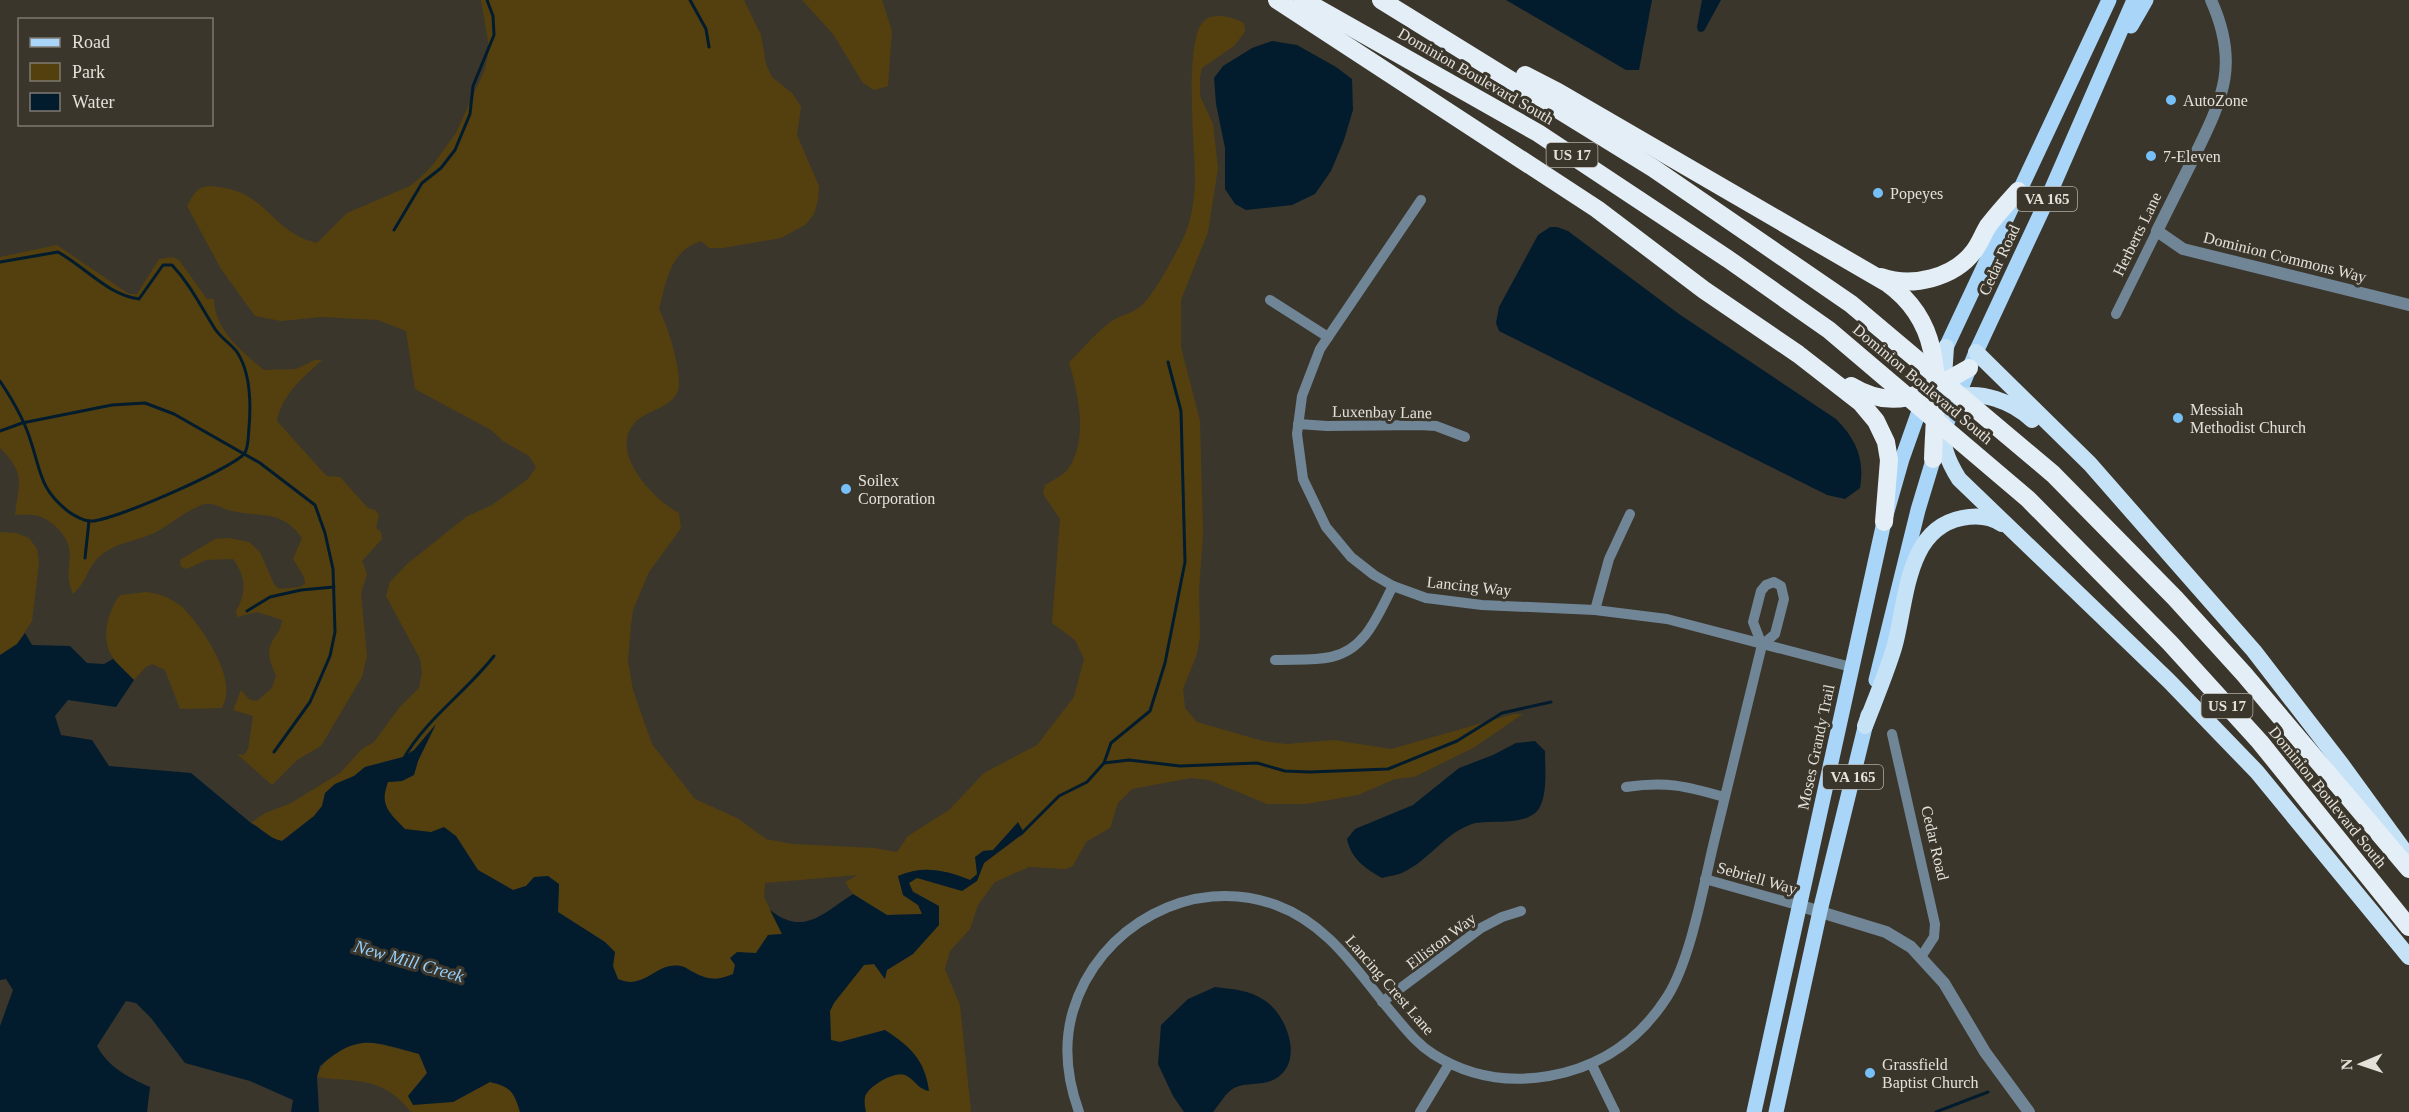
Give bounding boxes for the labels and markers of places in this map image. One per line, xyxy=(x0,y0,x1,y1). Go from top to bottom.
place label: AutoZone xyxy=(2183,92,2248,109)
marker: AutoZone xyxy=(2164,93,2178,107)
place label: 7-Eleven xyxy=(2163,148,2221,165)
marker: 7-Eleven xyxy=(2144,149,2158,163)
place label: Popeyes xyxy=(1890,185,1943,203)
marker: Popeyes xyxy=(1871,186,1885,200)
place label: Messiah Methodist Church xyxy=(2190,401,2306,436)
marker: Messiah Methodist Church xyxy=(2171,411,2185,425)
place label: Soilex Corporation xyxy=(858,472,935,508)
marker: Soilex Corporation xyxy=(839,482,853,496)
place label: Grassfield Baptist Church xyxy=(1882,1056,1978,1092)
marker: Grassfield Baptist Church xyxy=(1863,1066,1877,1080)

